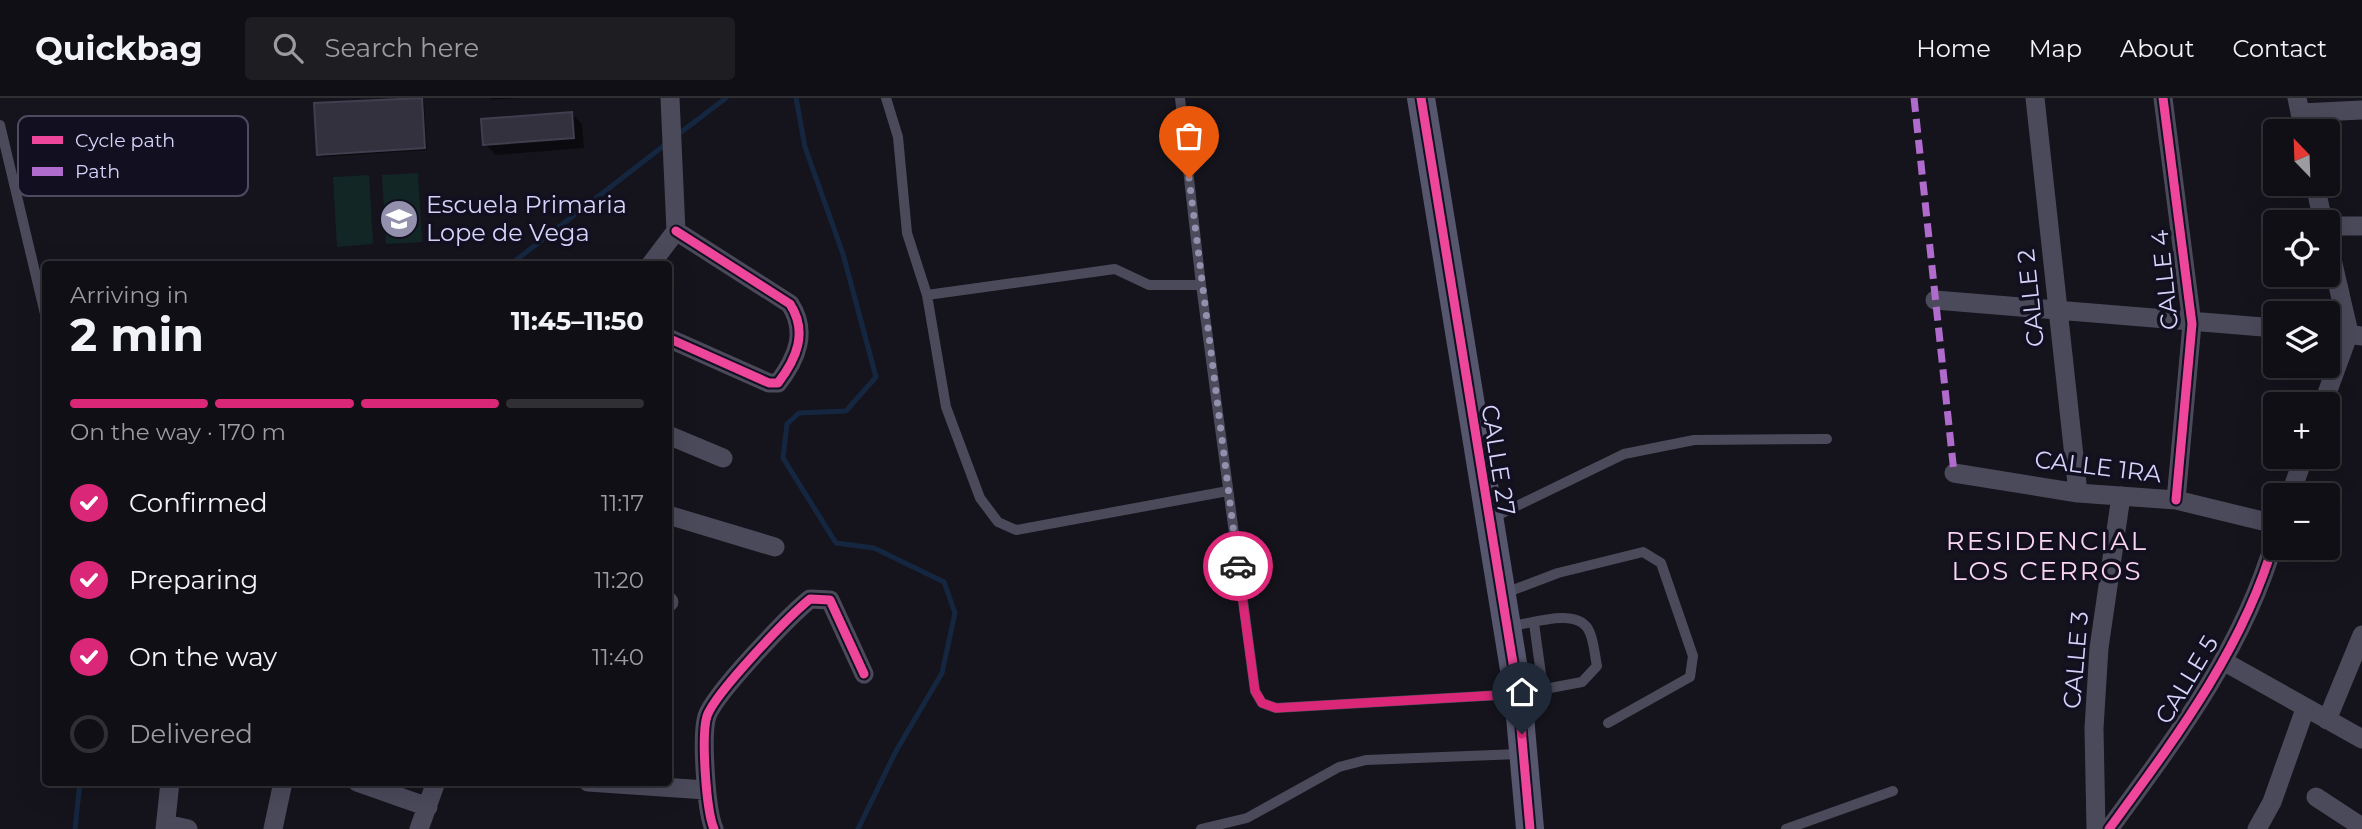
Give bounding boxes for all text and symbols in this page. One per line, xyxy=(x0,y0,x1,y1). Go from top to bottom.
search box xyxy=(245,17,735,80)
text: Quickbag xyxy=(35,28,203,68)
icon: search xyxy=(269,29,307,67)
text: Search here xyxy=(325,32,479,64)
text: Home xyxy=(1916,34,1991,63)
text: Map xyxy=(2029,34,2082,63)
text: About xyxy=(2120,34,2194,63)
text: Contact xyxy=(2232,34,2327,63)
pin xyxy=(1159,106,1219,178)
legend xyxy=(18,116,248,196)
icon: bag xyxy=(1170,117,1208,155)
north arrow xyxy=(2263,119,2340,196)
map controls xyxy=(2263,119,2340,560)
text: Cycle path xyxy=(75,129,175,152)
text: Path xyxy=(75,160,120,183)
place label: Escuela Primaria Lope de Vega xyxy=(426,190,627,247)
school or university icon: Escuela Primaria Lope de Vega xyxy=(378,198,420,240)
button: locate xyxy=(2263,210,2340,287)
street label: CALLE 4 xyxy=(2145,229,2184,331)
street label: CALLE 2 xyxy=(2011,248,2050,348)
text: Arriving in xyxy=(70,281,189,309)
button: layers xyxy=(2263,301,2340,378)
text: 11:45–11:50 xyxy=(511,305,644,337)
text: 2 min xyxy=(70,306,204,363)
button: + xyxy=(2263,392,2340,469)
street label: CALLE 27 xyxy=(1475,402,1522,518)
text: On the way · 170 m xyxy=(70,418,286,446)
street label: CALLE 1RA xyxy=(2033,444,2164,489)
button: − xyxy=(2263,483,2340,560)
icon: check xyxy=(70,484,108,522)
text: Confirmed xyxy=(129,487,268,519)
text: 11:17 xyxy=(601,489,644,517)
district label: RESIDENCIAL LOS CERROS xyxy=(1946,525,2148,587)
courier xyxy=(1203,531,1273,601)
icon: car xyxy=(1219,547,1257,585)
icon: check xyxy=(70,561,108,599)
text: Preparing xyxy=(129,564,258,596)
text: 11:20 xyxy=(594,566,644,594)
street label: CALLE 3 xyxy=(2057,610,2094,710)
street label: CALLE 5 xyxy=(2149,630,2224,729)
icon: check xyxy=(70,638,108,676)
text: On the way xyxy=(129,641,277,673)
text: 11:40 xyxy=(592,643,644,671)
pin xyxy=(1492,662,1552,734)
icon: home xyxy=(1503,673,1541,711)
text: Delivered xyxy=(129,718,253,750)

